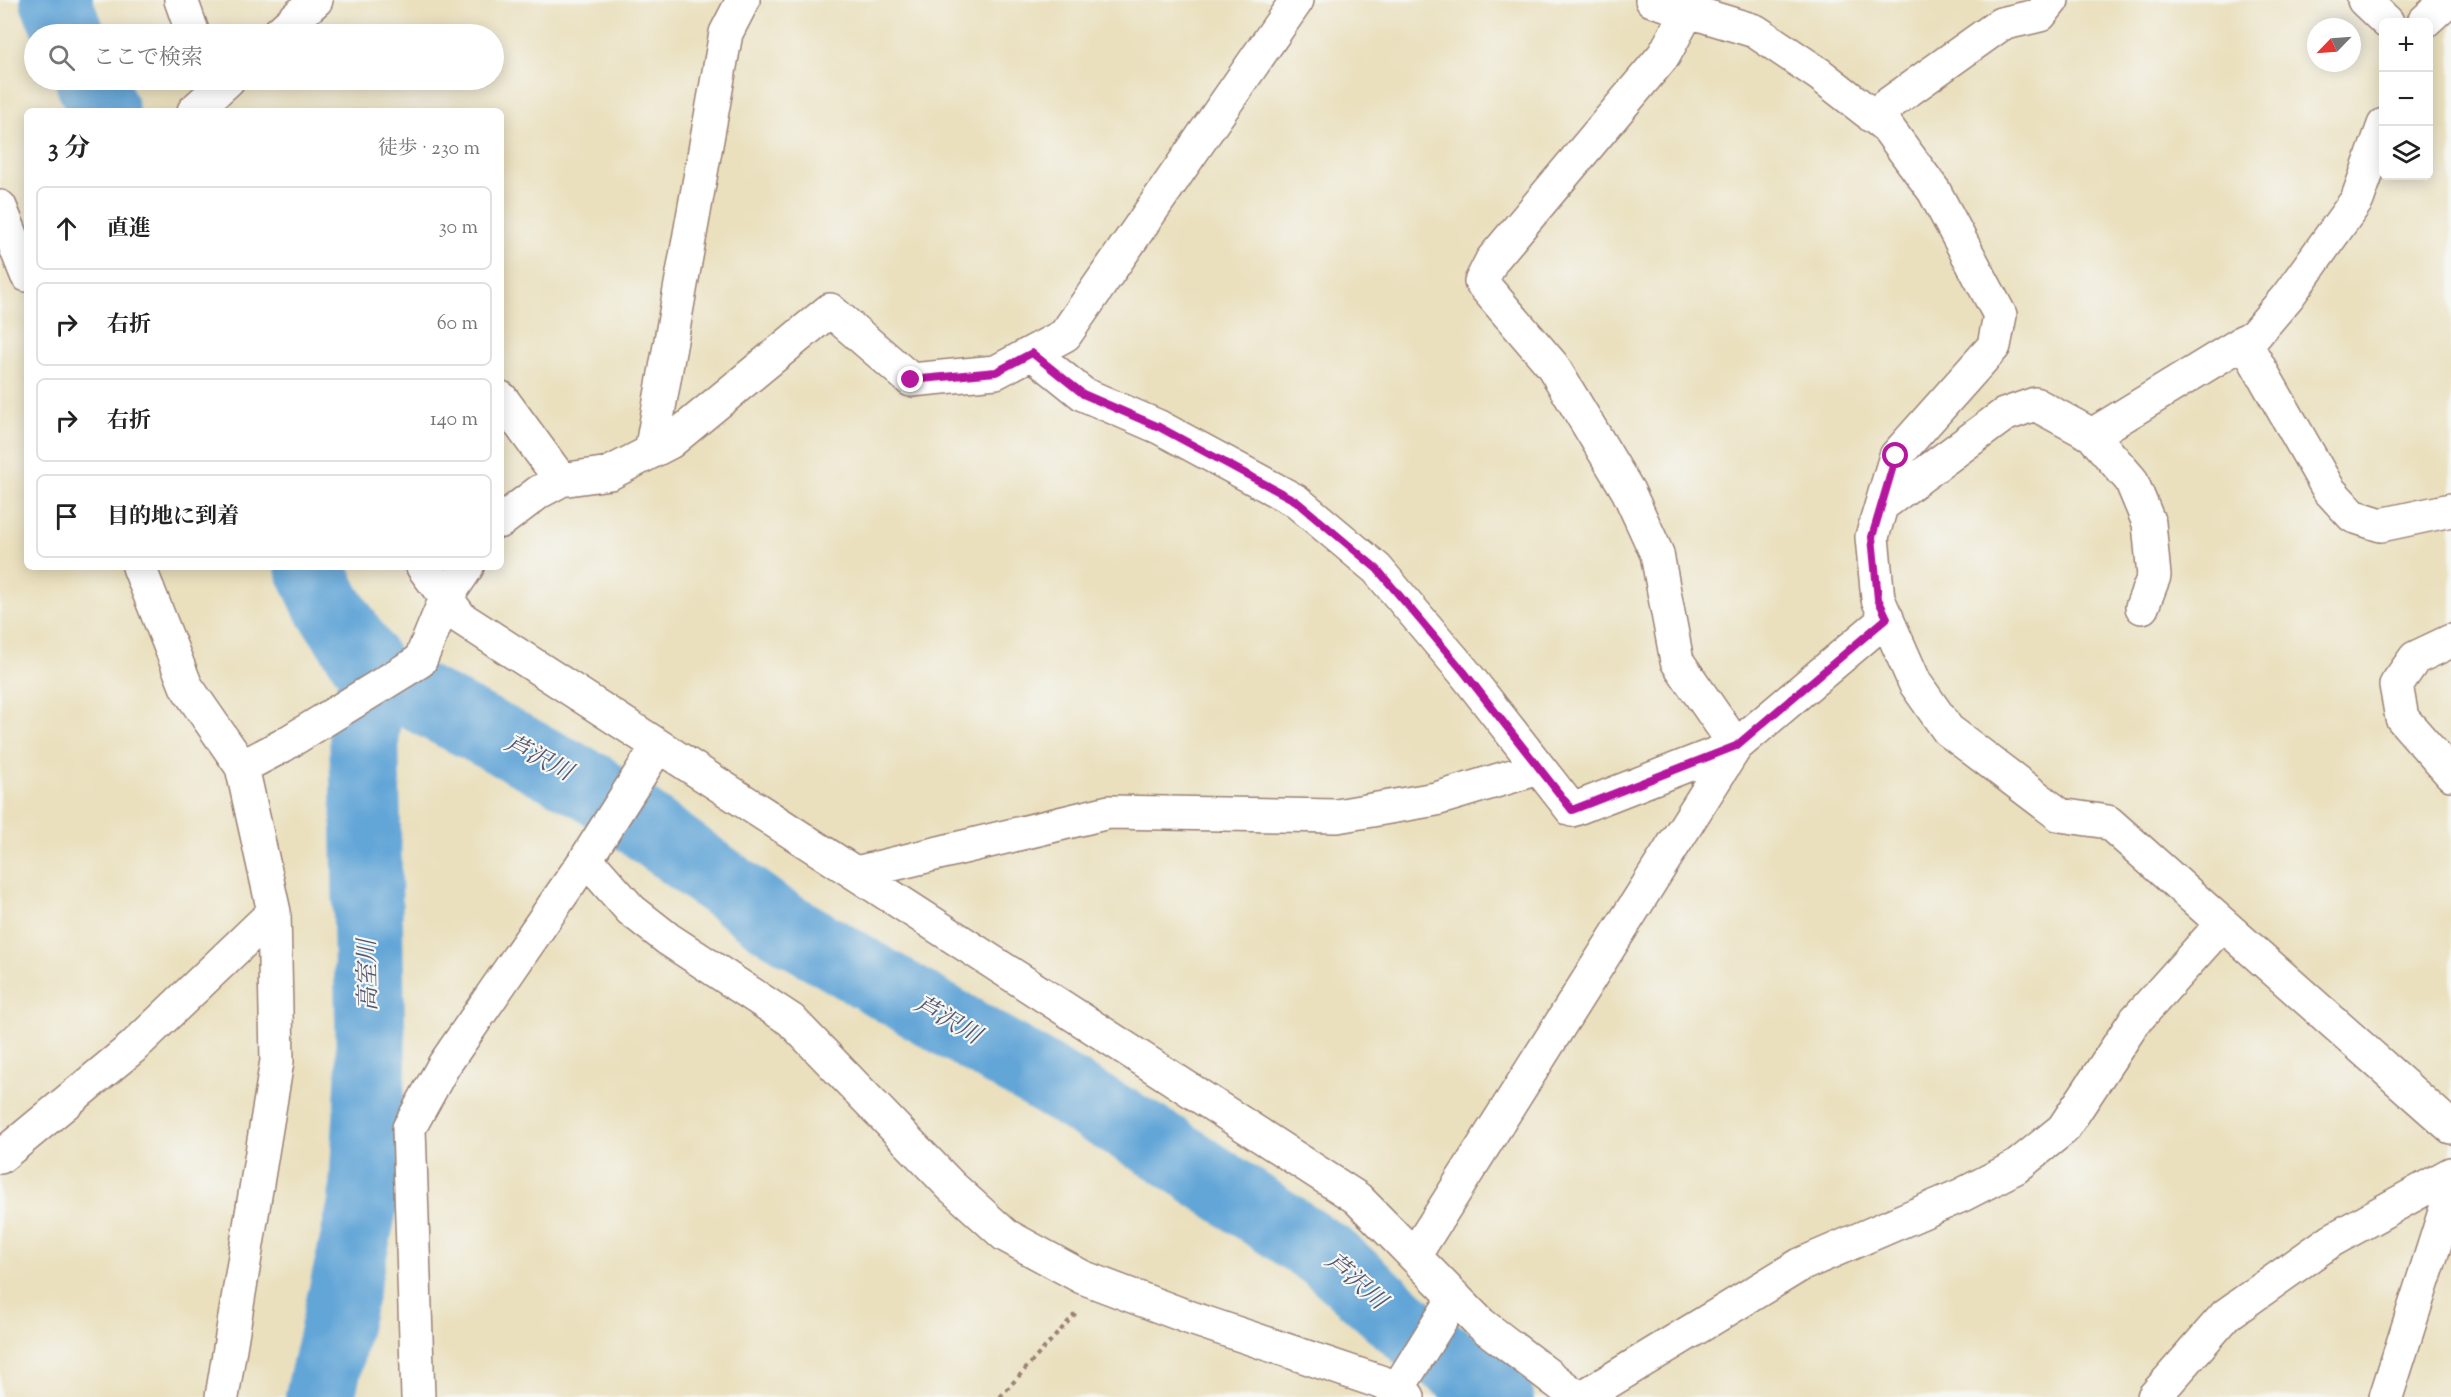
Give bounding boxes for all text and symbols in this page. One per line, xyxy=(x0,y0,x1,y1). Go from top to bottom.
north arrow xyxy=(2307,18,2361,72)
map controls xyxy=(2379,18,2433,180)
button: + xyxy=(2379,18,2433,72)
search box xyxy=(24,24,504,90)
icon: search xyxy=(45,41,78,74)
text: ここで検索 xyxy=(93,43,203,75)
button: − xyxy=(2379,72,2433,126)
button: layers xyxy=(2379,126,2433,180)
text: 3 分 xyxy=(48,131,90,168)
text: 徒歩 · 230 m xyxy=(378,135,480,164)
icon: ahead xyxy=(50,212,83,245)
text: 直進 xyxy=(107,214,151,246)
text: 30 m xyxy=(439,214,478,243)
icon: right xyxy=(50,308,83,341)
text: 右折 xyxy=(107,310,151,342)
text: 60 m xyxy=(437,310,478,339)
route end xyxy=(897,366,923,392)
icon: right xyxy=(50,404,83,437)
text: 右折 xyxy=(107,406,151,438)
text: 140 m xyxy=(430,406,478,435)
route start xyxy=(1882,442,1908,468)
icon: arrive xyxy=(50,500,83,533)
text: 目的地に到着 xyxy=(107,502,239,534)
water label: 芦沢川 xyxy=(498,728,580,792)
water label: 高室川 xyxy=(351,936,387,1011)
water label: 芦沢川 xyxy=(907,988,989,1055)
water label: 芦沢川 xyxy=(1317,1246,1396,1320)

